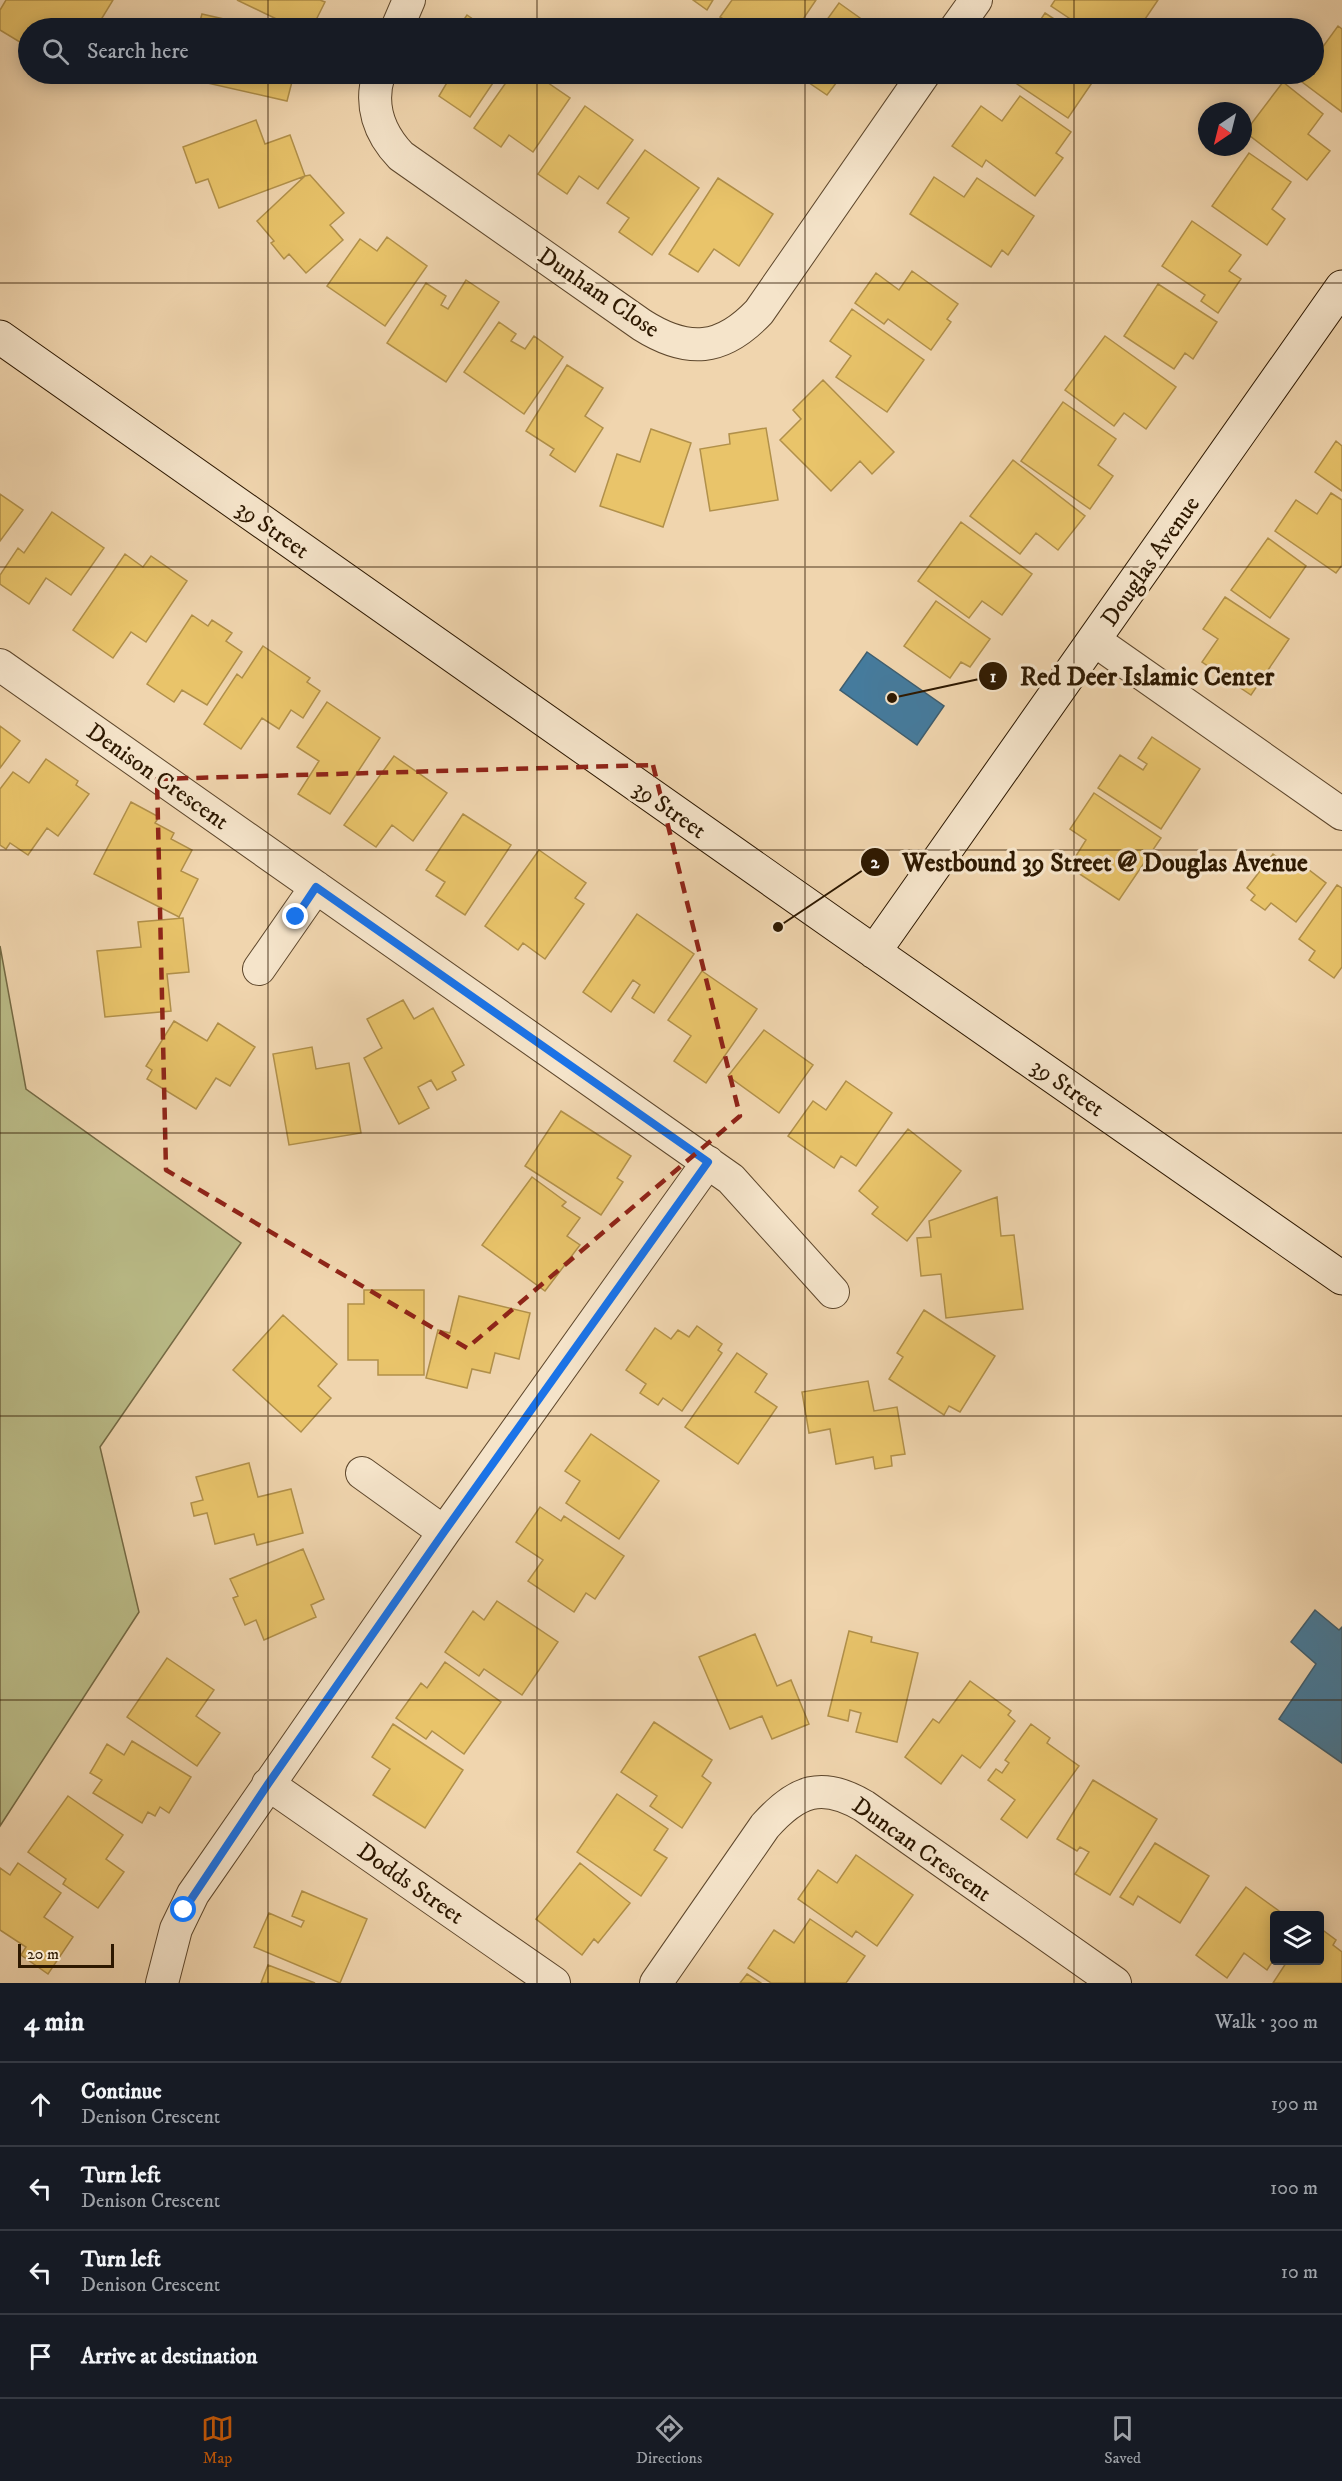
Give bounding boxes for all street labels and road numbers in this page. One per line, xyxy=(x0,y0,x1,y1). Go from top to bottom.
street label: Dunham Close xyxy=(532,241,665,345)
street label: Douglas Avenue xyxy=(1095,490,1207,633)
street label: 39 Street xyxy=(230,494,315,566)
street label: Denison Crescent xyxy=(80,717,235,837)
street label: 39 Street xyxy=(627,774,712,846)
street label: 39 Street xyxy=(1025,1052,1110,1124)
street label: Duncan Crescent xyxy=(846,1791,997,1909)
street label: Dodds Street xyxy=(351,1836,470,1932)

